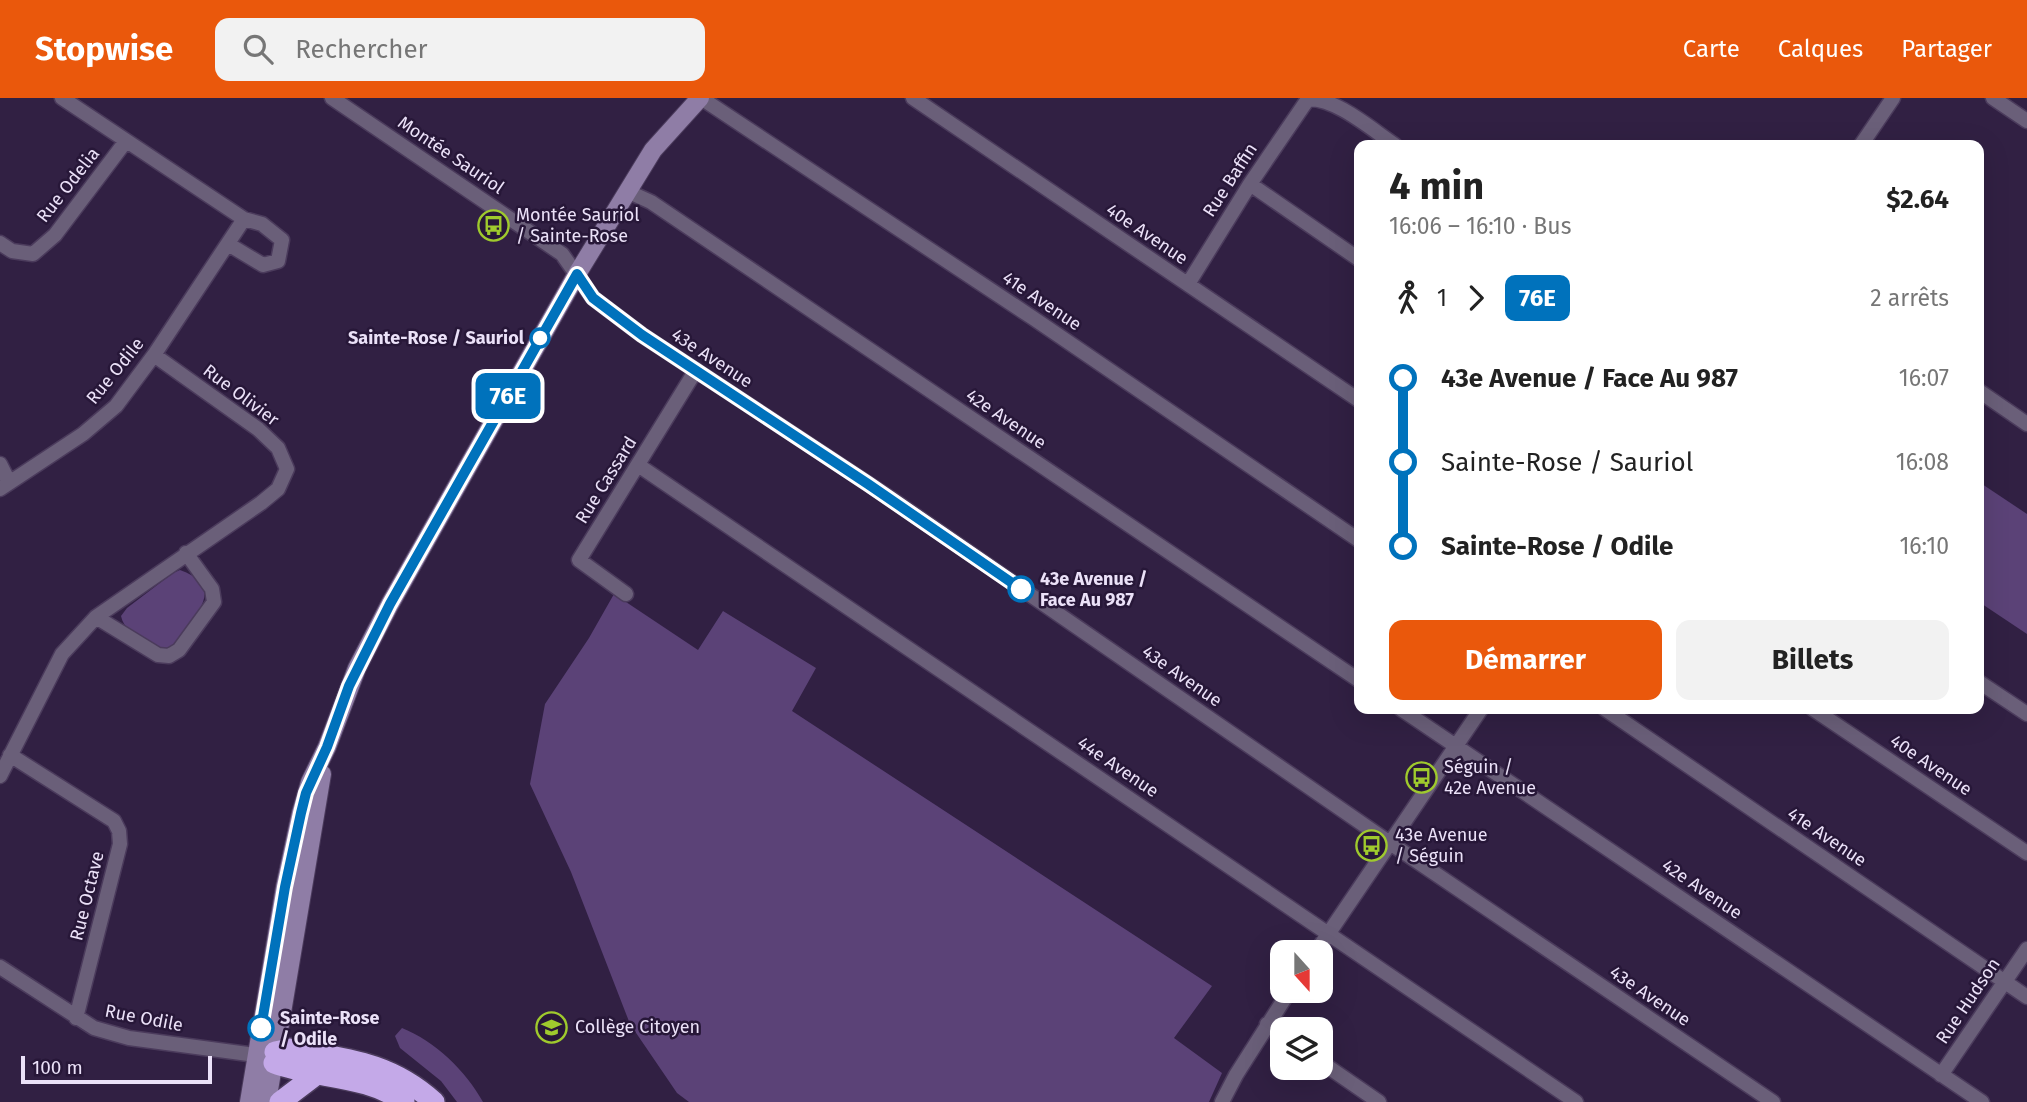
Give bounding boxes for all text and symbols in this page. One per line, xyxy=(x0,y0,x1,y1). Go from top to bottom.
search box xyxy=(215,18,705,81)
text: Stopwise xyxy=(35,29,173,69)
icon: search xyxy=(239,30,277,68)
text: Rechercher xyxy=(295,34,428,65)
text: Carte xyxy=(1683,35,1740,63)
text: Calques xyxy=(1778,35,1863,63)
text: Partager xyxy=(1901,35,1992,63)
street label: Montée Sauriol xyxy=(394,111,508,199)
street label: Rue Baffin xyxy=(1198,139,1262,221)
street label: Rue Odelia xyxy=(32,143,104,227)
text: 4 min xyxy=(1389,163,1484,209)
text: $2.64 xyxy=(1886,184,1949,215)
street label: 40e Avenue xyxy=(1102,199,1192,269)
place label: Montée Sauriol / Sainte-Rose xyxy=(516,204,640,247)
bus stop icon: Montée Sauriol / Sainte-Rose xyxy=(476,208,510,242)
text: 16:06 – 16:10 · Bus xyxy=(1389,212,1571,240)
street label: 41e Avenue xyxy=(998,267,1086,335)
icon: walk xyxy=(1389,279,1427,317)
icon: forward xyxy=(1457,279,1495,317)
text: 1 xyxy=(1437,284,1447,312)
text: 76E xyxy=(1519,284,1556,312)
text: 2 arrêts xyxy=(1870,284,1949,312)
street label: 43e Avenue xyxy=(667,324,757,392)
place label: Sainte-Rose / Sauriol xyxy=(348,327,525,349)
marker: Sainte-Rose / Sauriol xyxy=(530,328,550,348)
street label: Rue Odile xyxy=(82,333,148,409)
street label: Rue Olivier xyxy=(199,359,283,431)
text: 43e Avenue / Face Au 987 xyxy=(1441,363,1738,394)
text: 16:07 xyxy=(1899,364,1949,392)
line badge: 76E xyxy=(468,373,548,419)
text: 76E xyxy=(490,382,526,410)
street label: 42e Avenue xyxy=(962,384,1050,454)
street label: Rue Cassard xyxy=(570,432,642,528)
text: Sainte-Rose / Sauriol xyxy=(1441,447,1693,478)
text: 16:08 xyxy=(1896,448,1949,476)
text: Sainte-Rose / Odile xyxy=(1441,531,1673,562)
text: 16:10 xyxy=(1899,532,1949,560)
place label: 43e Avenue / Face Au 987 xyxy=(1040,568,1147,611)
marker: 43e Avenue / Face Au 987 xyxy=(1008,576,1034,602)
button: Démarrer xyxy=(1389,620,1662,700)
button: Billets xyxy=(1676,620,1949,700)
street label: 43e Avenue xyxy=(1138,640,1226,712)
street label: 40e Avenue xyxy=(1886,730,1976,800)
street label: 44e Avenue xyxy=(1073,732,1163,802)
place label: Séguin / 42e Avenue xyxy=(1444,756,1536,799)
bus stop icon: Séguin / 42e Avenue xyxy=(1404,760,1438,794)
street label: 41e Avenue xyxy=(1783,803,1871,871)
place label: 43e Avenue / Séguin xyxy=(1395,824,1488,867)
bus stop icon: 43e Avenue / Séguin xyxy=(1355,828,1389,862)
street label: Rue Octave xyxy=(65,849,109,943)
street label: 42e Avenue xyxy=(1658,854,1746,924)
north arrow xyxy=(1270,940,1334,1003)
map controls xyxy=(1270,940,1333,1080)
street label: Rue Hudson xyxy=(1931,954,2005,1048)
street label: 43e Avenue xyxy=(1605,961,1695,1031)
street label: Rue Odile xyxy=(103,1000,185,1036)
place label: Sainte-Rose / Odile xyxy=(280,1007,380,1050)
school or university icon: Collège Citoyen xyxy=(535,1010,569,1044)
marker: Sainte-Rose / Odile xyxy=(248,1015,274,1041)
place label: Collège Citoyen xyxy=(575,1016,700,1038)
button: layers xyxy=(1270,1017,1333,1080)
scale bar xyxy=(21,1053,212,1085)
text: 100 m xyxy=(32,1056,83,1079)

